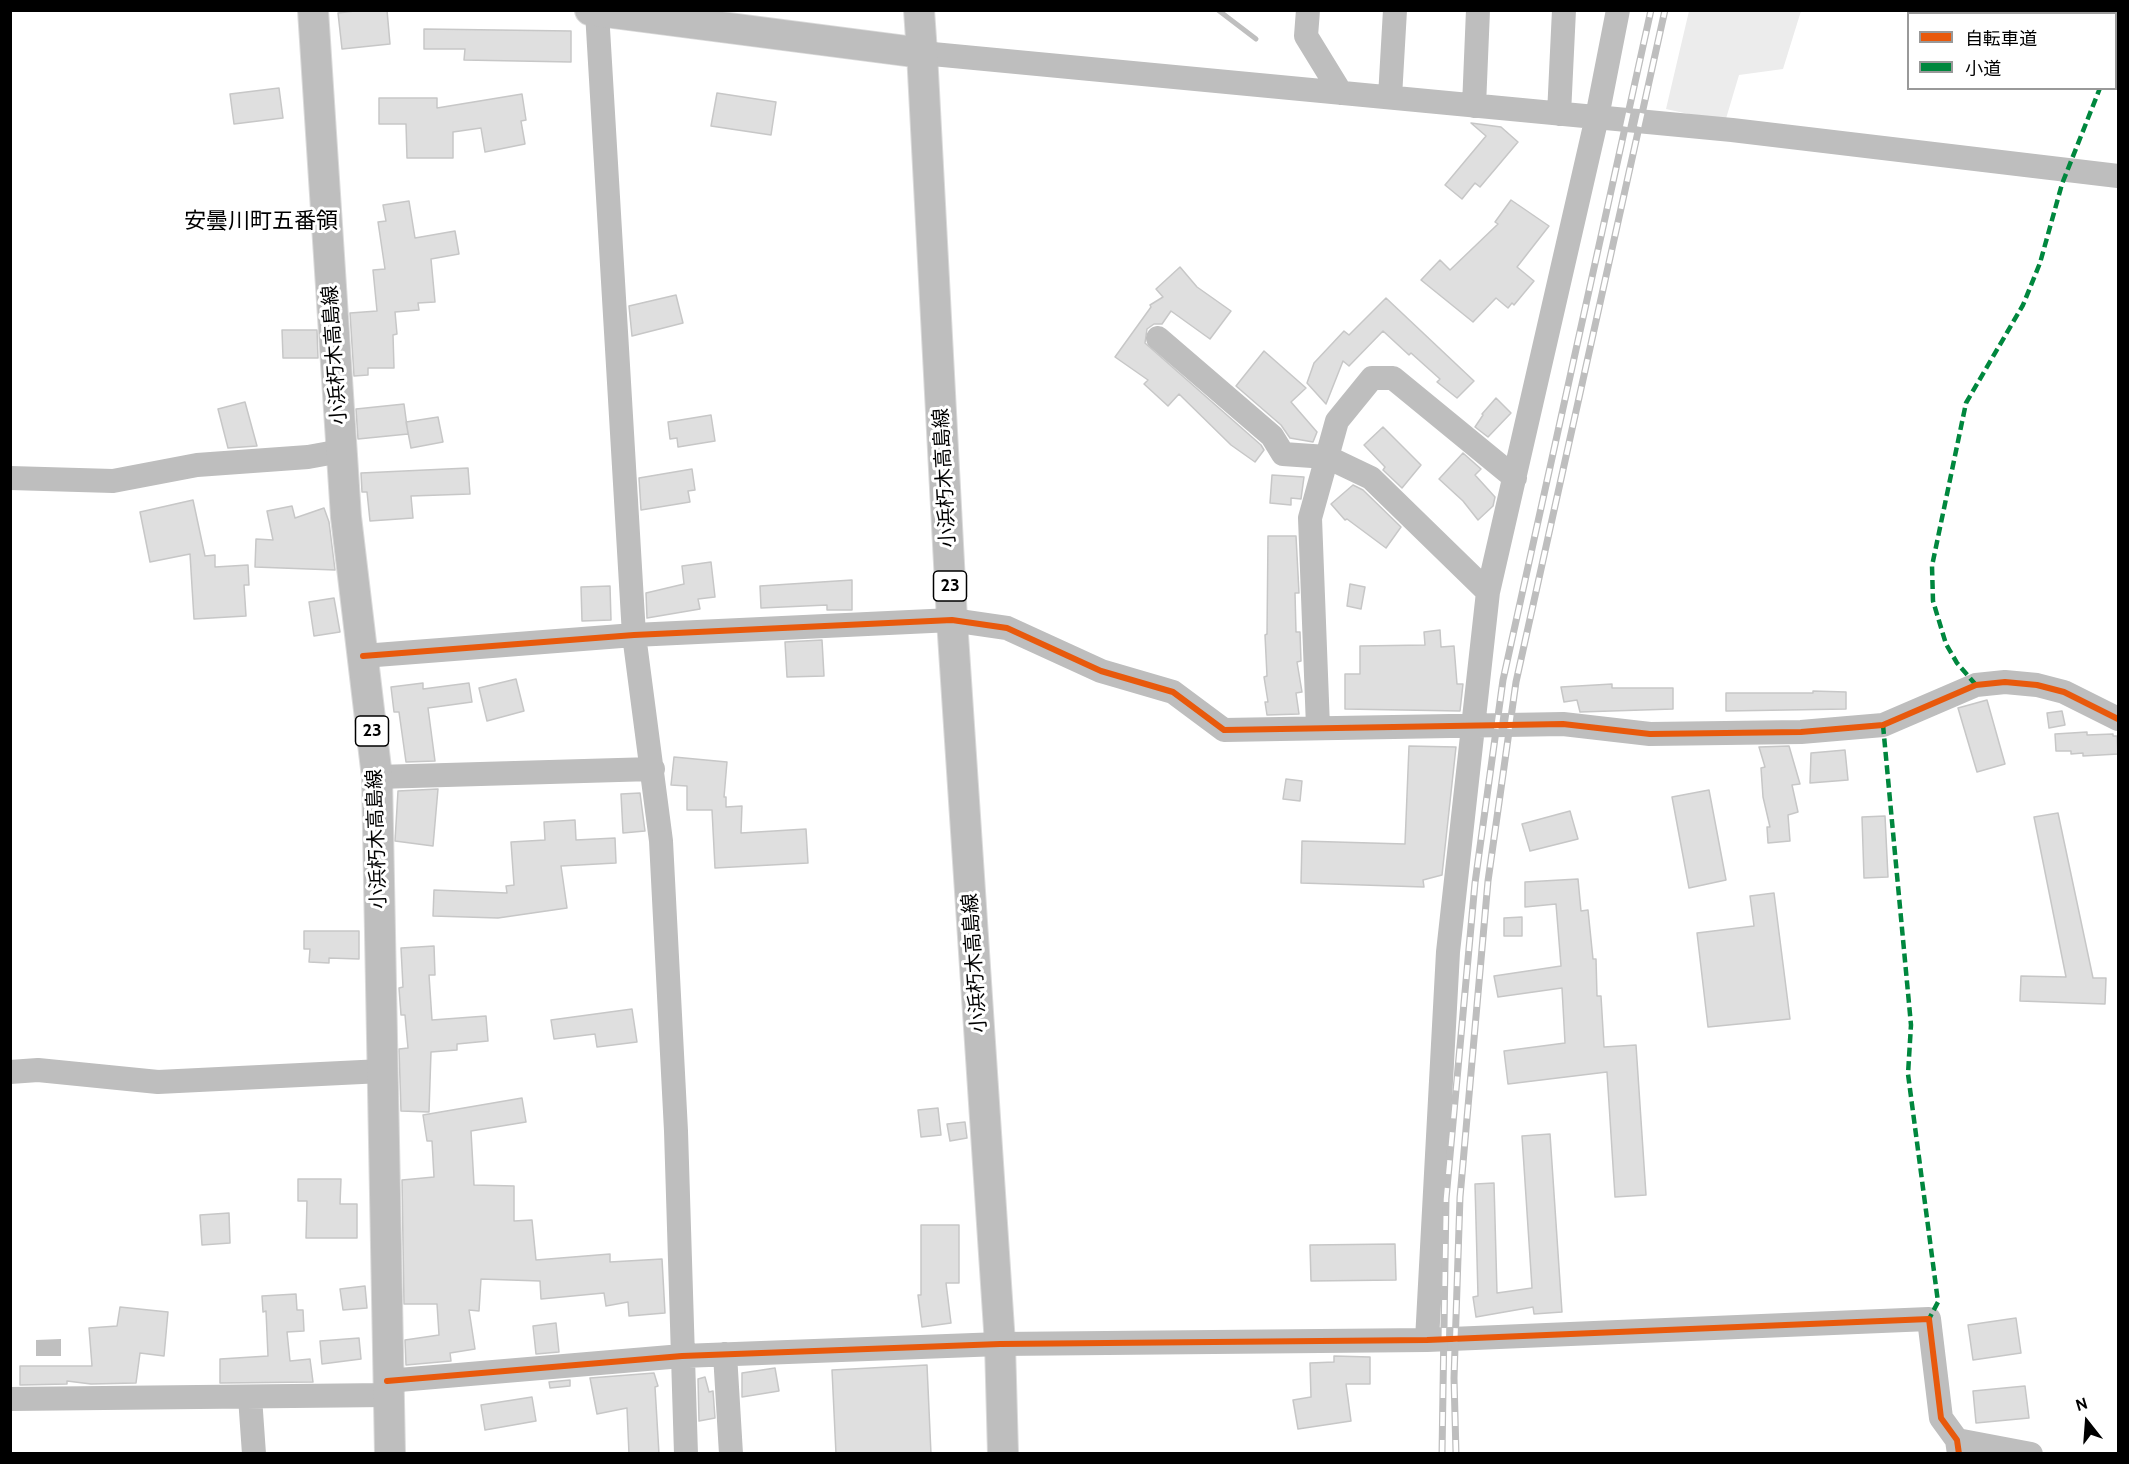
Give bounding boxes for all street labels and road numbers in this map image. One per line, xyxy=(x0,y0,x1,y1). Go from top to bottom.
street label: 小浜朽木高島線 xyxy=(318,284,352,426)
street label: 小浜朽木高島線 xyxy=(929,407,961,549)
road number: 23 xyxy=(934,571,966,601)
road number: 23 xyxy=(356,716,388,746)
street label: 小浜朽木高島線 xyxy=(363,769,391,909)
street label: 小浜朽木高島線 xyxy=(958,892,992,1034)

